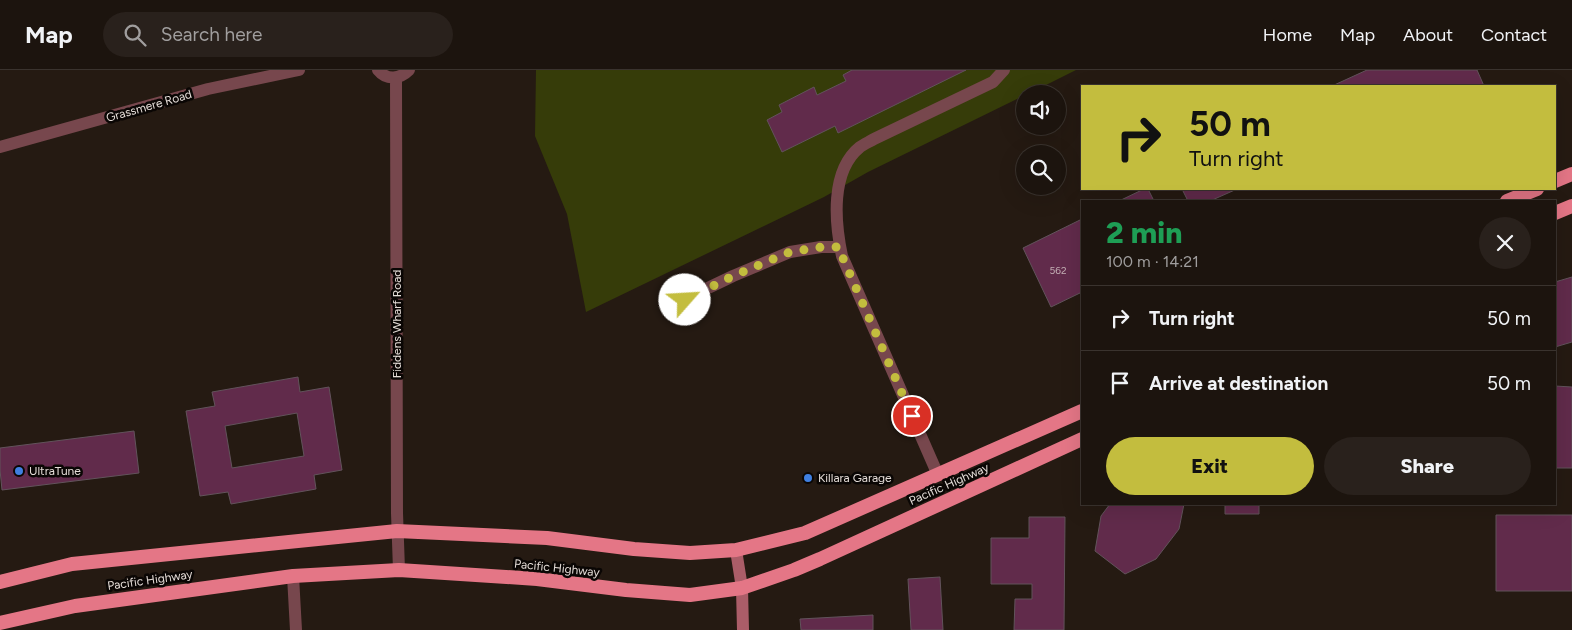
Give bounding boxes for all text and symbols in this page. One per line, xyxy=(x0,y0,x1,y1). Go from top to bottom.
search box xyxy=(103,12,453,57)
text: Map xyxy=(25,20,73,49)
icon: search xyxy=(121,21,149,49)
text: Search here xyxy=(161,23,262,46)
text: Home xyxy=(1263,24,1312,46)
text: Map xyxy=(1340,24,1375,46)
text: About xyxy=(1403,24,1453,46)
text: Contact xyxy=(1481,24,1547,46)
map controls xyxy=(1016,85,1066,195)
button: sound xyxy=(1016,85,1066,135)
street label: Grassmere Road xyxy=(105,87,193,125)
text: 50 m xyxy=(1189,103,1271,145)
icon: right xyxy=(1106,105,1171,170)
button: search xyxy=(1016,145,1066,195)
text: Turn right xyxy=(1189,145,1284,172)
text: 2 min xyxy=(1106,214,1183,251)
button: close xyxy=(1479,217,1531,269)
text: 100 m · 14:21 xyxy=(1106,252,1199,271)
house number: 562 xyxy=(1050,264,1067,277)
street label: Fiddens Wharf Road xyxy=(390,270,404,378)
position arrow xyxy=(658,273,710,325)
icon: right xyxy=(1106,304,1134,332)
text: Turn right xyxy=(1149,307,1235,330)
text: 50 m xyxy=(1487,307,1531,330)
icon: arrive xyxy=(1106,369,1134,397)
text: Arrive at destination xyxy=(1149,372,1328,395)
text: 50 m xyxy=(1487,372,1531,395)
pin xyxy=(891,395,933,437)
icon: arrive xyxy=(898,402,926,430)
button: Exit xyxy=(1106,437,1314,495)
button: Share xyxy=(1324,437,1531,495)
street label: Pacific Highway xyxy=(907,460,992,508)
place label: UltraTune xyxy=(29,464,81,478)
marker: UltraTune xyxy=(13,465,25,477)
place label: Killara Garage xyxy=(818,471,892,485)
marker: Killara Garage xyxy=(802,472,814,484)
street label: Pacific Highway xyxy=(514,557,601,580)
street label: Pacific Highway xyxy=(106,567,194,593)

